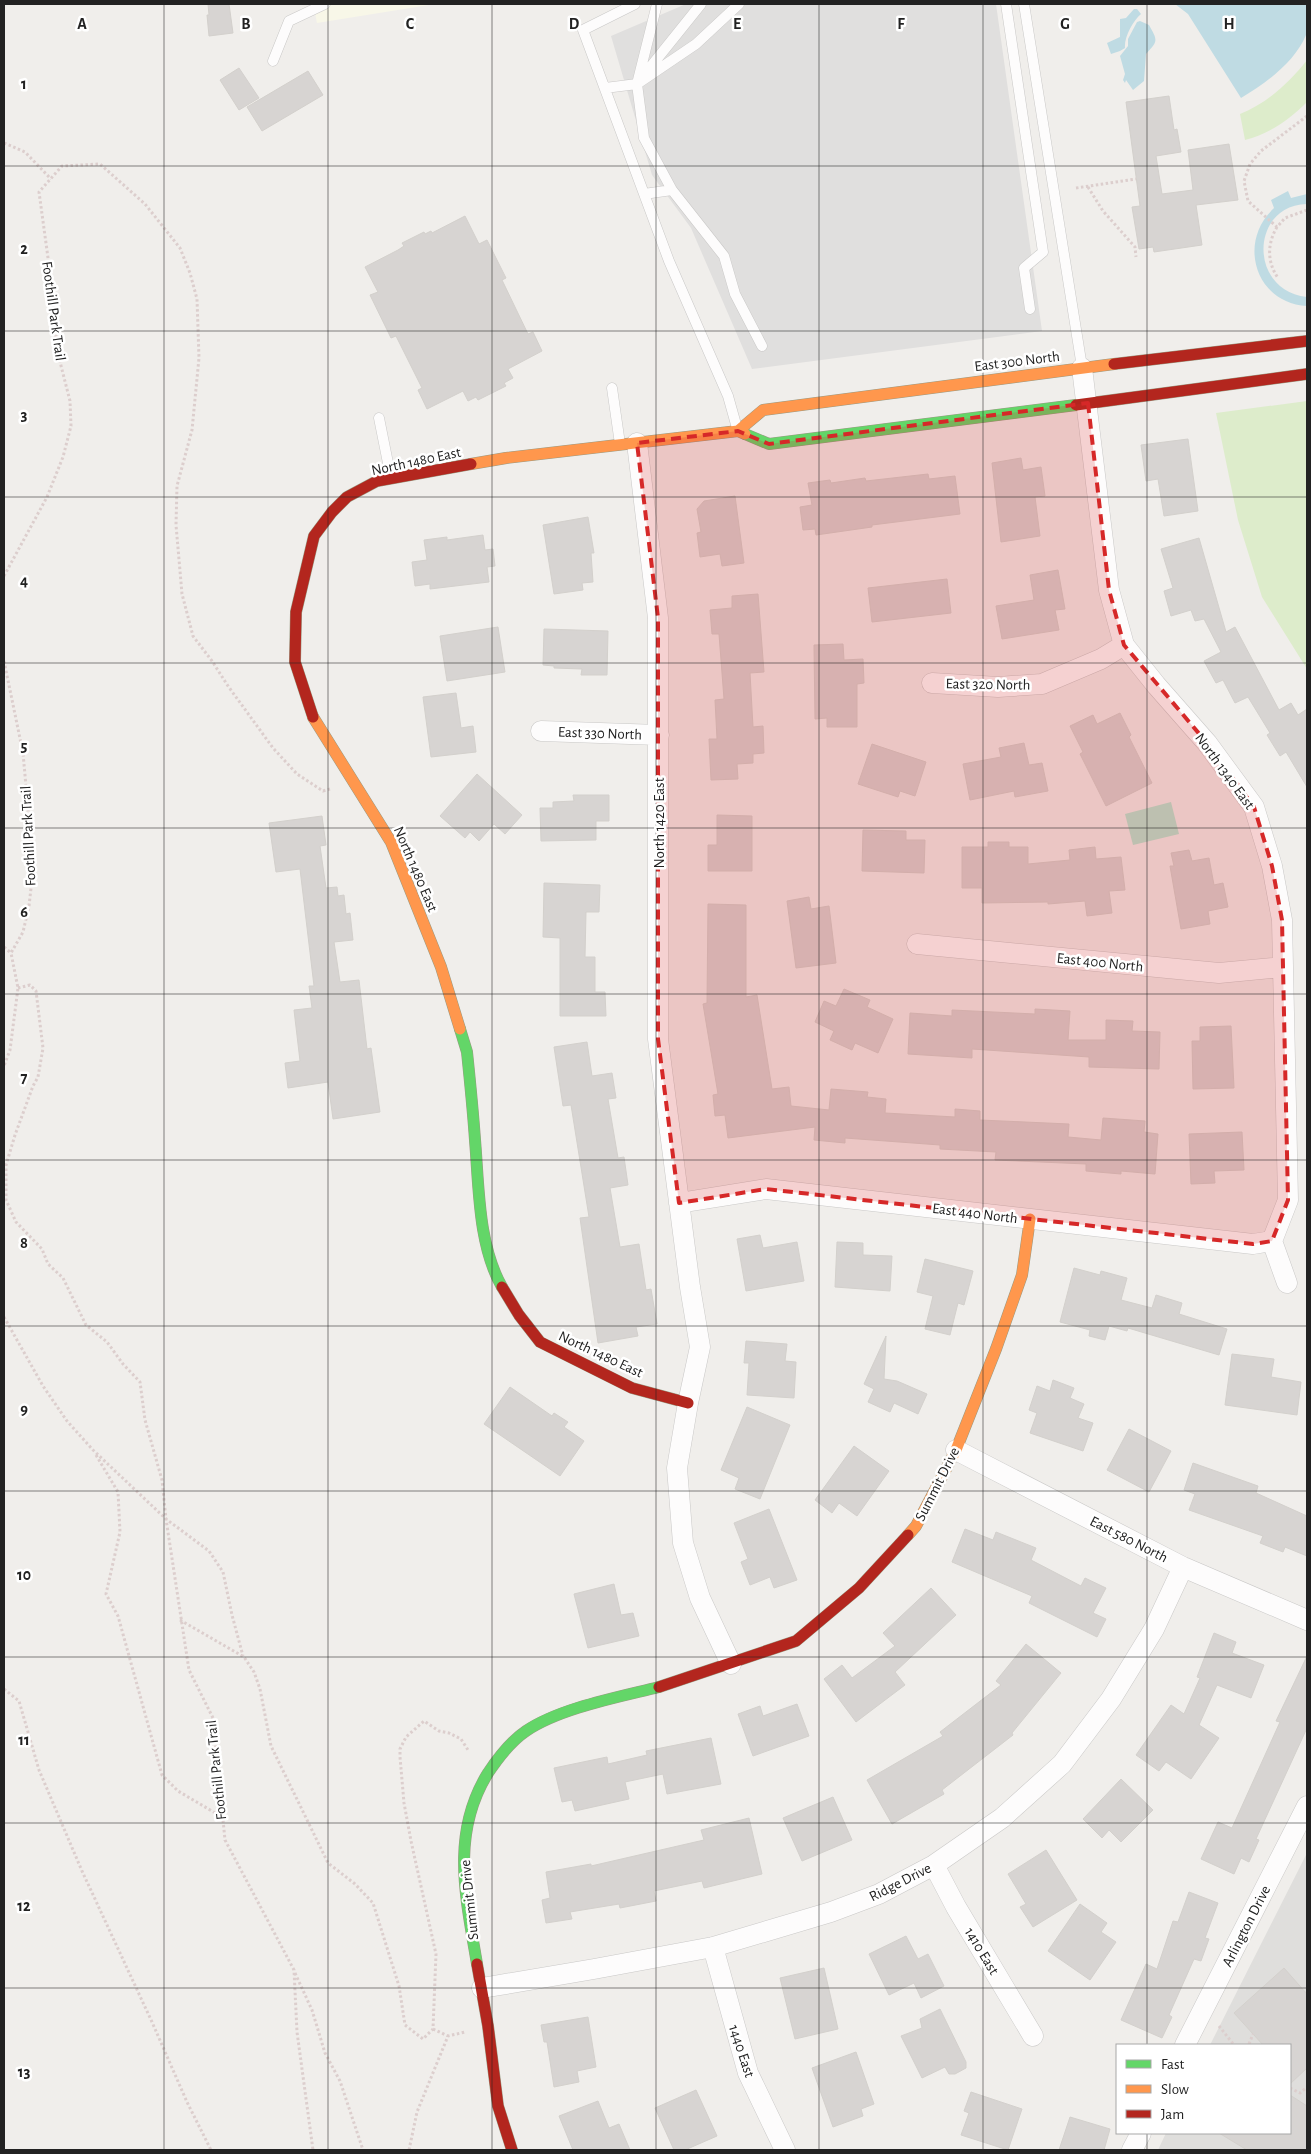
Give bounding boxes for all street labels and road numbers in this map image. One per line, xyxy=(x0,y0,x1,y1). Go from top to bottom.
street label: Foothill Park Trail xyxy=(39,260,68,362)
street label: East 300 North xyxy=(974,349,1061,374)
street label: North 1480 East xyxy=(370,445,462,478)
street label: East 320 North xyxy=(946,676,1030,693)
street label: East 330 North xyxy=(558,725,642,742)
street label: North 1340 East xyxy=(1192,730,1257,812)
street label: North 1420 East xyxy=(652,777,667,868)
street label: Foothill Park Trail xyxy=(18,785,39,887)
street label: North 1480 East xyxy=(391,824,440,914)
street label: East 400 North xyxy=(1056,951,1144,974)
street label: East 440 North xyxy=(931,1201,1019,1226)
street label: North 1480 East xyxy=(556,1328,645,1381)
street label: Summit Drive xyxy=(912,1445,962,1524)
street label: East 580 North xyxy=(1087,1513,1170,1565)
street label: Foothill Park Trail xyxy=(204,1719,229,1821)
street label: Summit Drive xyxy=(458,1859,481,1941)
street label: Ridge Drive xyxy=(867,1860,934,1904)
street label: Arlington Drive xyxy=(1220,1883,1273,1969)
street label: 1410 East xyxy=(962,1925,1002,1978)
street label: 1440 East xyxy=(726,2023,757,2079)

